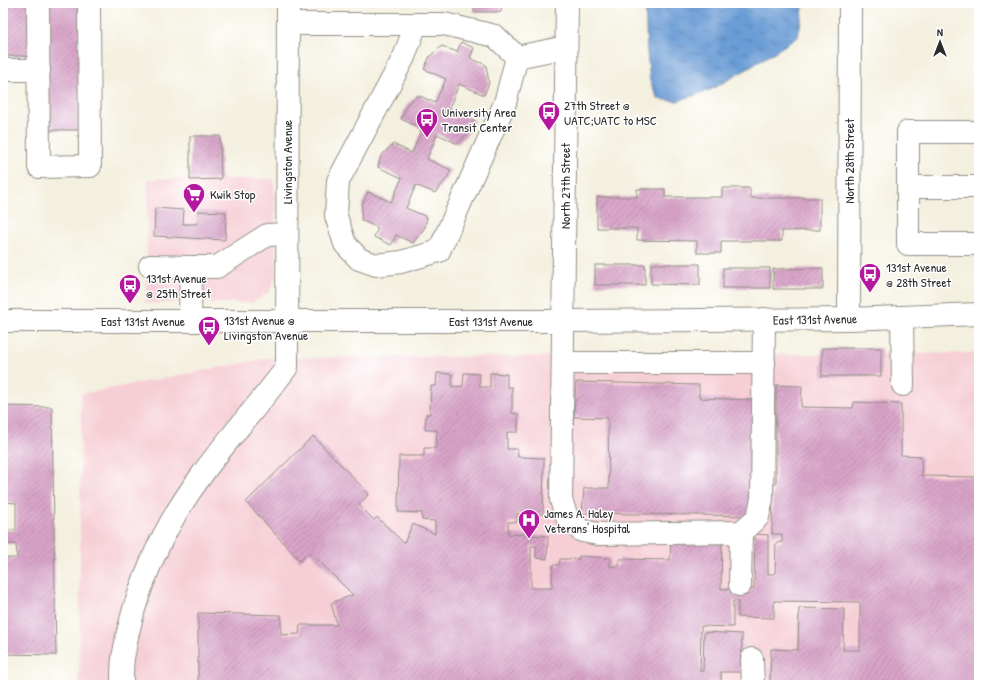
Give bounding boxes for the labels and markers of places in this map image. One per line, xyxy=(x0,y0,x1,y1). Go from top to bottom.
place label: 27th Street @ UATC;UATC to MSC xyxy=(564,96,657,129)
bus stop icon: 27th Street @ UATC;UATC to MSC xyxy=(536,99,562,132)
place label: University Area Transit Center xyxy=(442,103,516,136)
bus stop icon: University Area Transit Center xyxy=(414,106,440,139)
supermarket icon: Kwik Stop xyxy=(181,181,207,214)
place label: Kwik Stop xyxy=(210,185,256,203)
place label: 131st Avenue @ 28th Street xyxy=(886,258,952,291)
bus stop icon: 131st Avenue @ 28th Street xyxy=(857,261,883,294)
place label: 131st Avenue @ 25th Street xyxy=(146,269,211,302)
bus stop icon: 131st Avenue @ 25th Street xyxy=(117,272,143,305)
place label: 131st Avenue @ Livingston Avenue xyxy=(224,311,308,344)
bus stop icon: 131st Avenue @ Livingston Avenue xyxy=(196,314,222,347)
place label: James A. Haley Veterans' Hospital xyxy=(544,504,631,537)
hospital icon: James A. Haley Veterans' Hospital xyxy=(516,507,542,540)

